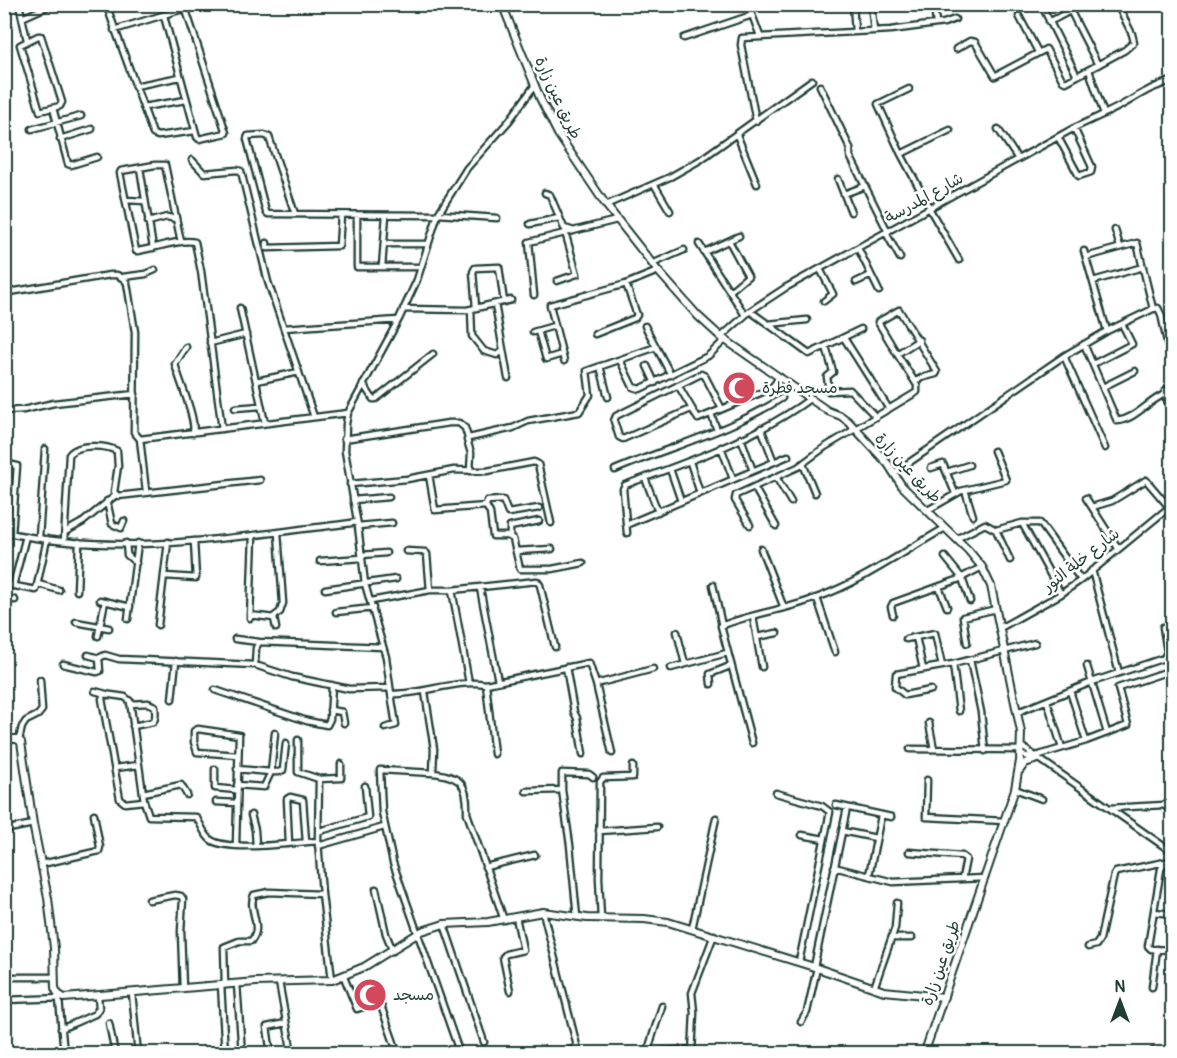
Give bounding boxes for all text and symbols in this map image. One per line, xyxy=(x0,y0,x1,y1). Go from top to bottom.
street label: طريق عين زارة xyxy=(530,54,586,142)
street label: شارع المدرسة xyxy=(881,168,967,229)
mosque icon: مسجد فطرة xyxy=(721,370,757,406)
place label: مسجد فطرة xyxy=(762,378,838,398)
street label: طريق عين زارة xyxy=(870,429,946,507)
street label: شارع خلة النور xyxy=(1037,524,1124,598)
street label: طريق عين زارة xyxy=(917,918,965,1008)
north arrow xyxy=(1090,971,1150,1031)
mosque icon: مسجد xyxy=(352,977,388,1013)
text: N xyxy=(1115,977,1126,997)
place label: مسجد xyxy=(393,985,434,1005)

